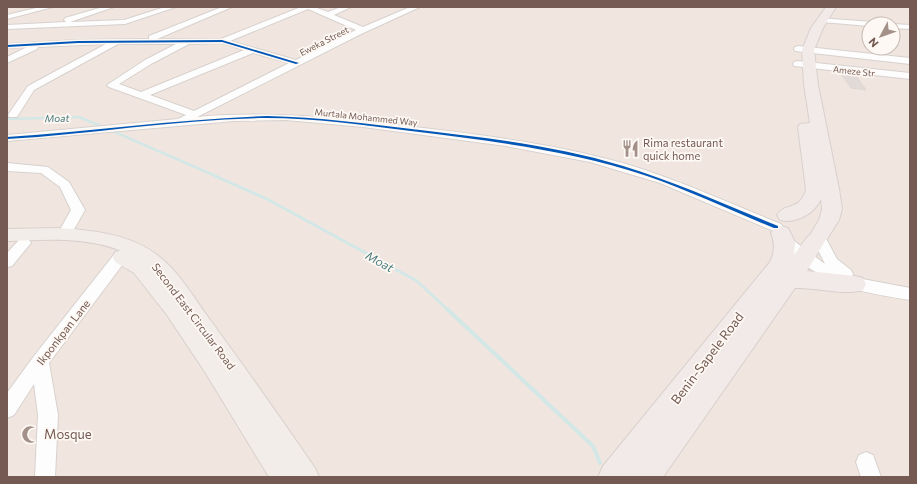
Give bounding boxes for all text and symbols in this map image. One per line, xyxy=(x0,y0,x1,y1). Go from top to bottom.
north arrow xyxy=(861,16,901,56)
street label: Eweka Street xyxy=(298,24,351,58)
text: N xyxy=(865,36,881,50)
street label: Ameze Str xyxy=(832,63,876,79)
street label: Murtala Mohammed Way xyxy=(314,106,418,128)
water label: Moat xyxy=(44,112,70,124)
place label: Rima restaurant quick home xyxy=(643,136,723,162)
restaurant icon: Rima restaurant quick home xyxy=(620,138,640,158)
water label: Moat xyxy=(364,248,397,275)
street label: Second East Circular Road xyxy=(150,260,238,372)
street label: Ikponkpan Lane xyxy=(33,297,93,367)
street label: Benin-Sapele Road xyxy=(667,309,747,407)
mosque icon: Mosque xyxy=(21,424,41,444)
place label: Mosque xyxy=(44,426,92,442)

